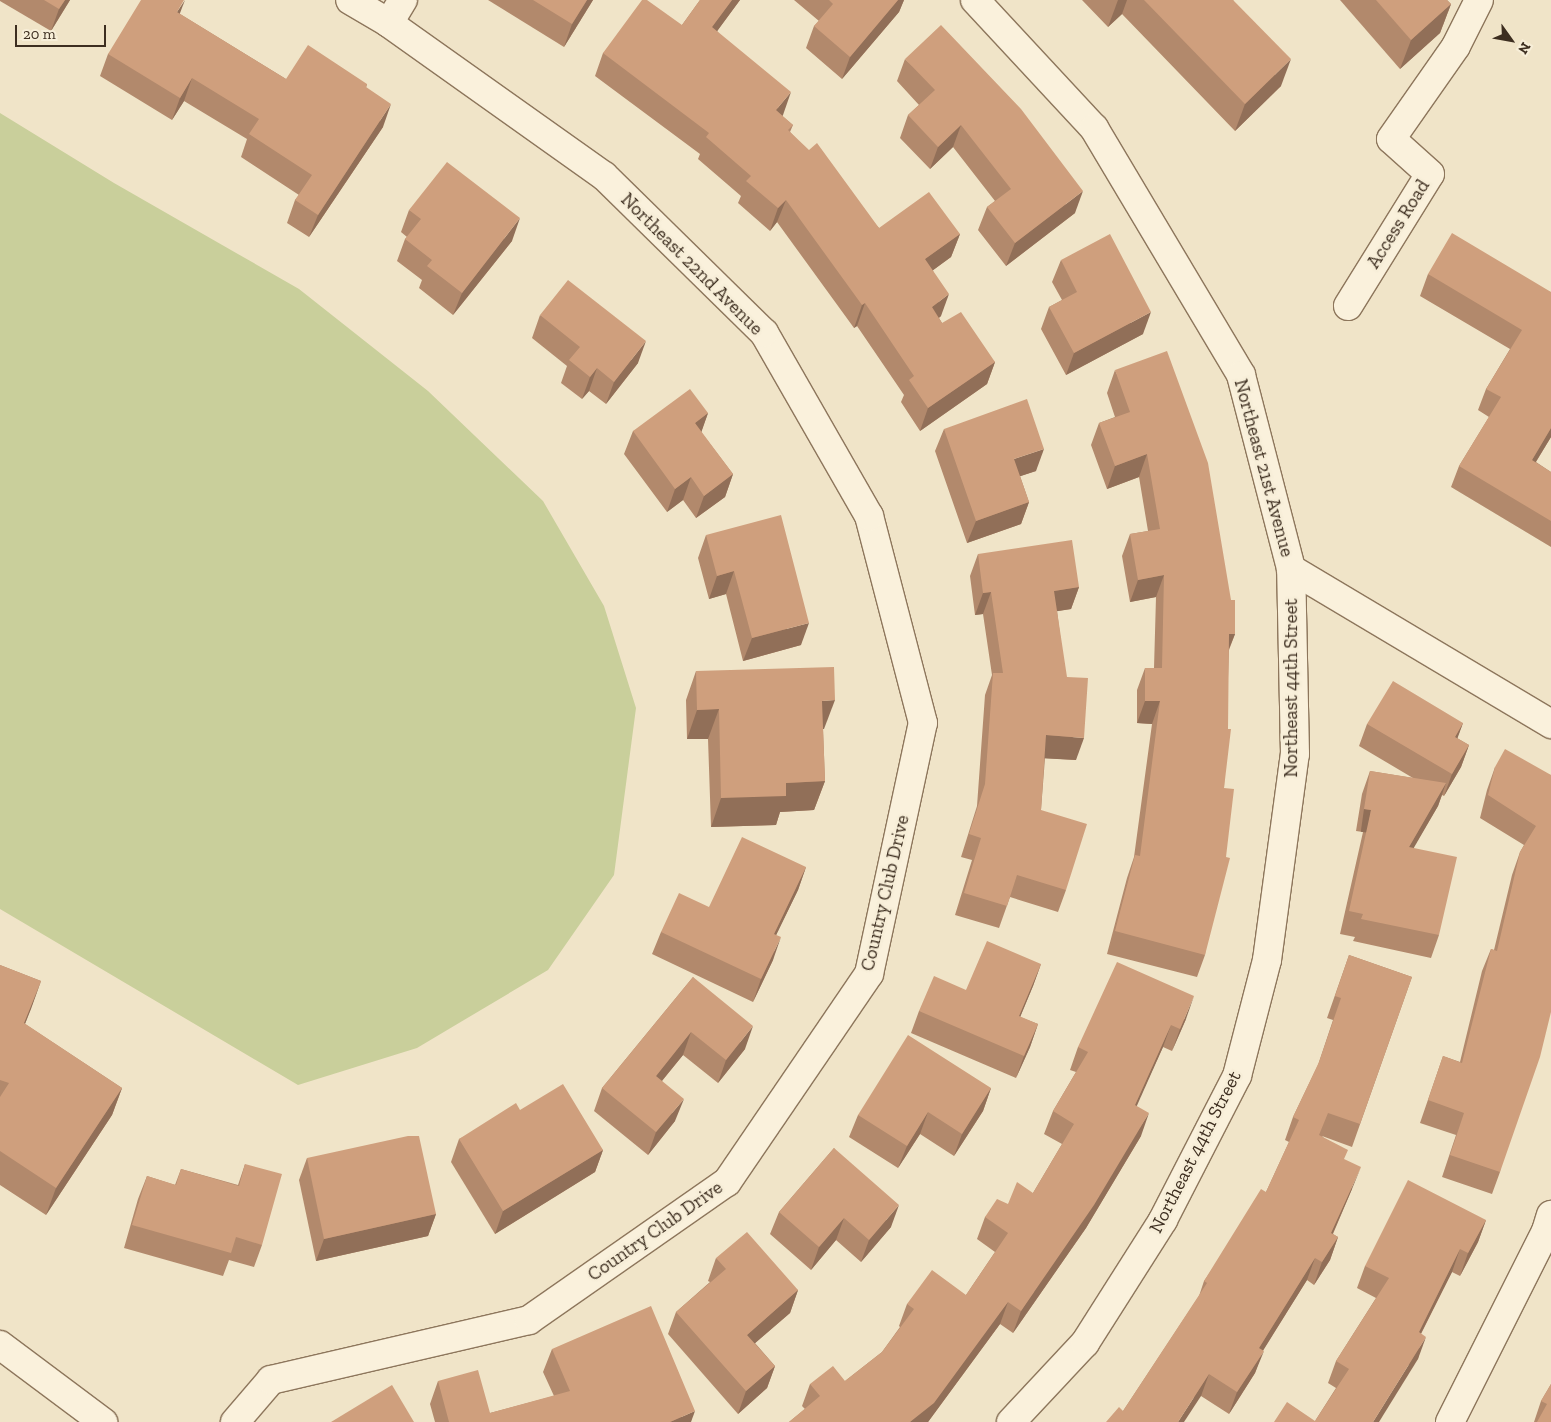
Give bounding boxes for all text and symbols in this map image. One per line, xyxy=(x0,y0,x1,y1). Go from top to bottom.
scale bar xyxy=(18,15,109,47)
north arrow xyxy=(1486,15,1536,65)
text: 20 m xyxy=(23,25,56,43)
text: N xyxy=(1514,39,1534,57)
street label: Access Road xyxy=(1362,175,1434,273)
street label: Northeast 22nd Avenue xyxy=(616,188,768,340)
street label: Northeast 21st Avenue xyxy=(1229,376,1299,560)
street label: Northeast 44th Street xyxy=(1280,598,1302,778)
street label: Country Club Drive xyxy=(856,813,914,973)
street label: Northeast 44th Street xyxy=(1144,1067,1246,1237)
street label: Country Club Drive xyxy=(583,1176,727,1286)

